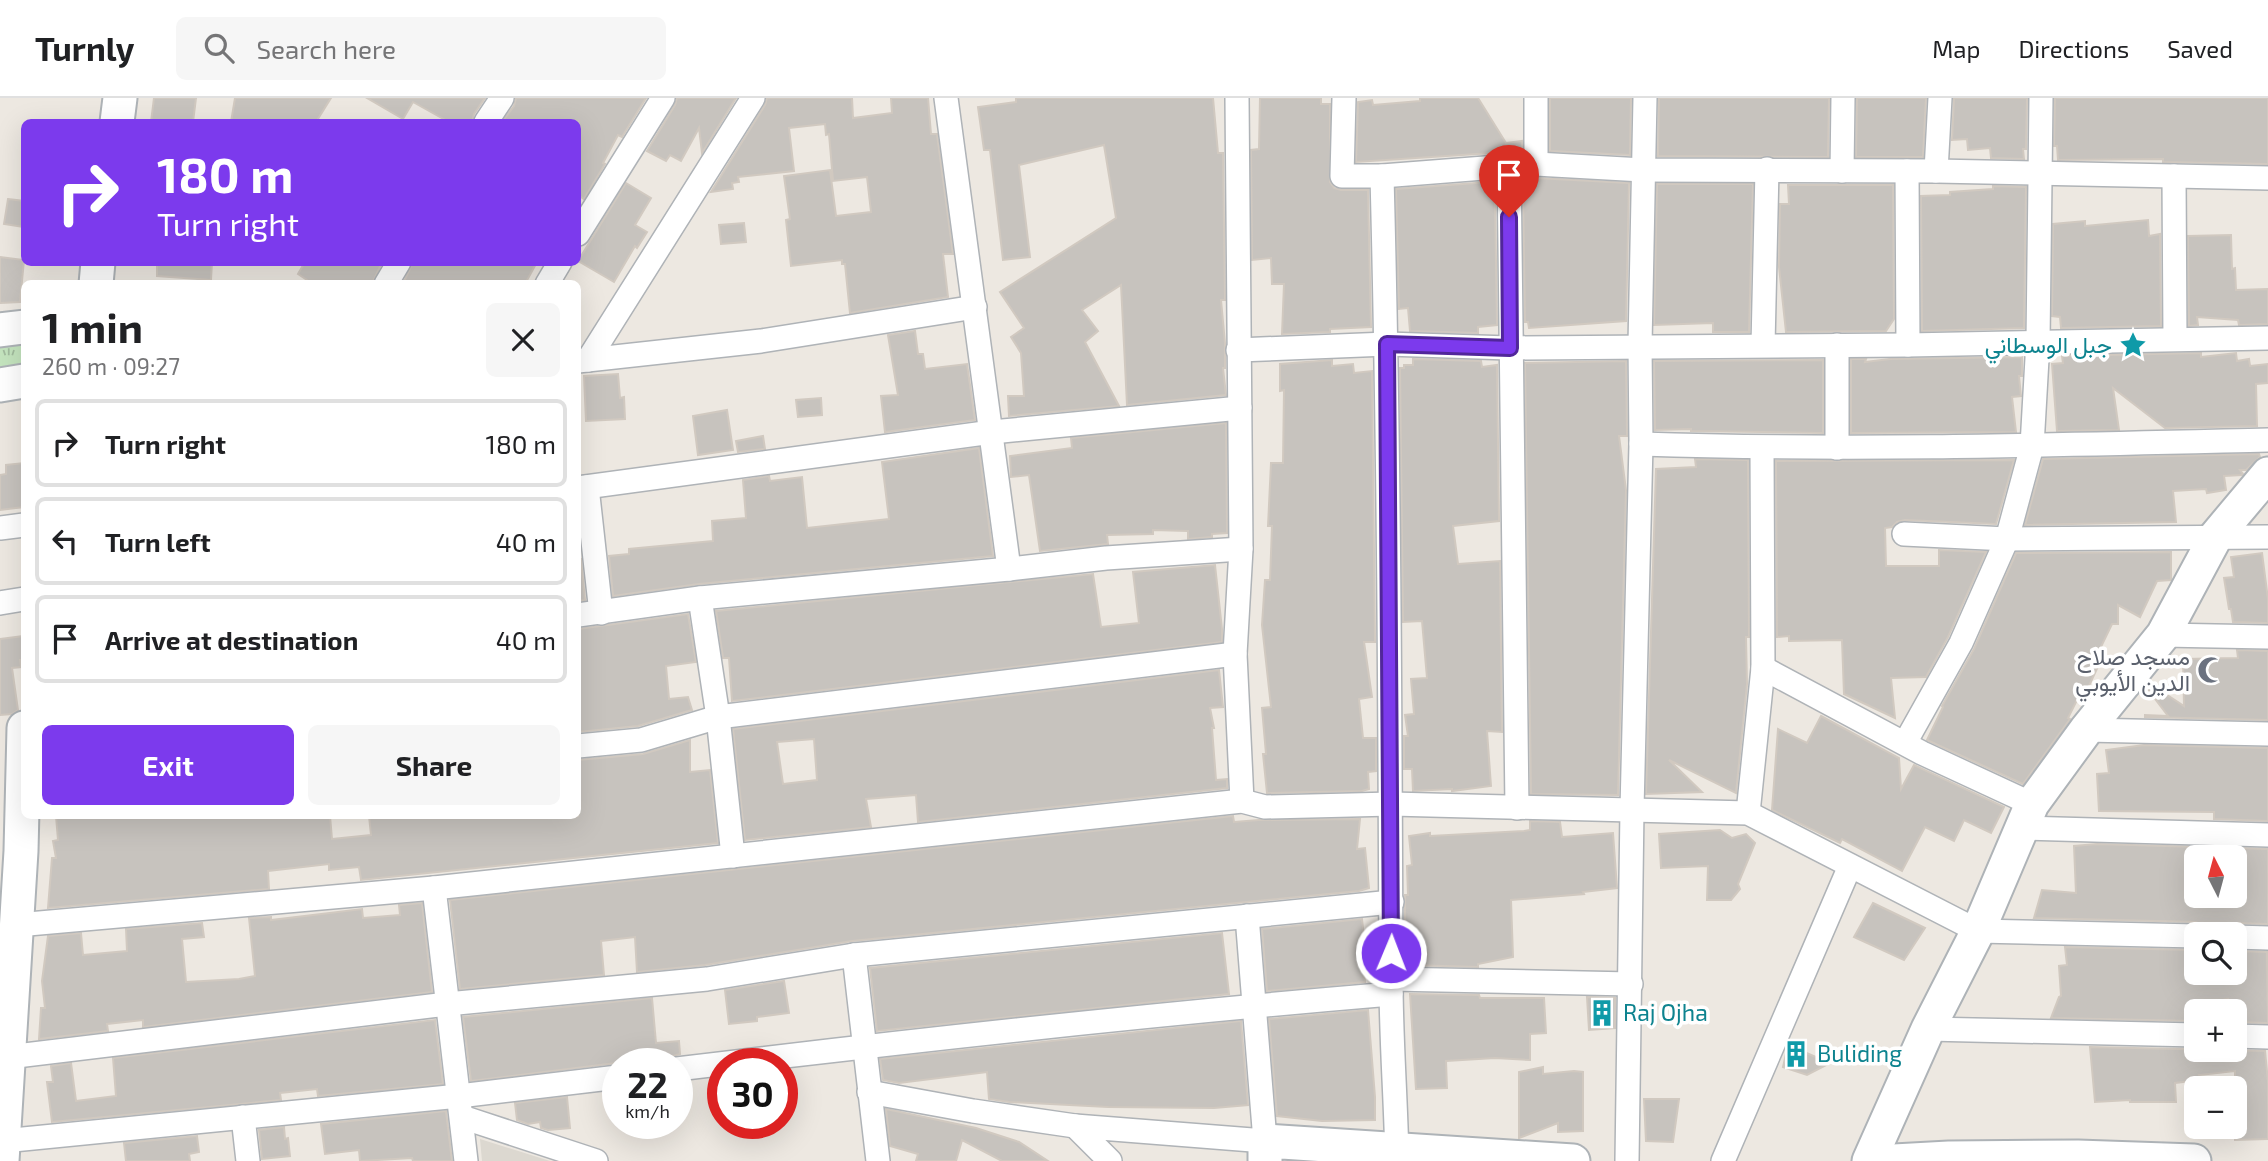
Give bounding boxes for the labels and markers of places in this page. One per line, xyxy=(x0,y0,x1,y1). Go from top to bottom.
pin xyxy=(1479,145,1539,217)
place label: جبل الوسطاني xyxy=(1985,330,2112,364)
place icon: جبل الوسطاني xyxy=(2118,330,2148,360)
place label: مسجد صلاح الدين الأيوبي xyxy=(2075,642,2190,702)
mosque icon: مسجد صلاح الدين الأيوبي xyxy=(2196,655,2226,685)
building icon: Raj Ojha xyxy=(1587,998,1617,1028)
place label: Raj Ojha xyxy=(1623,998,1708,1026)
building icon: Buliding xyxy=(1781,1039,1811,1069)
place label: Buliding xyxy=(1817,1039,1902,1067)

